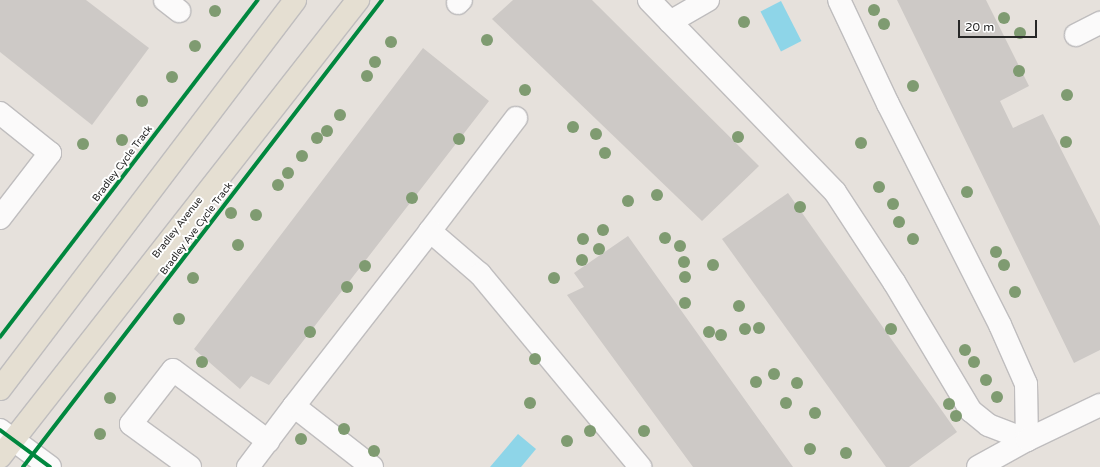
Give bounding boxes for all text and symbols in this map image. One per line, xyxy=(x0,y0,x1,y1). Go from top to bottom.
scale bar xyxy=(960,12,1039,38)
text: 20 m xyxy=(965,20,994,34)
street label: Bradley Cycle Track xyxy=(90,124,156,204)
street label: Bradley Ave Cycle Track xyxy=(158,180,236,278)
street label: Bradley Avenue xyxy=(150,195,206,261)

